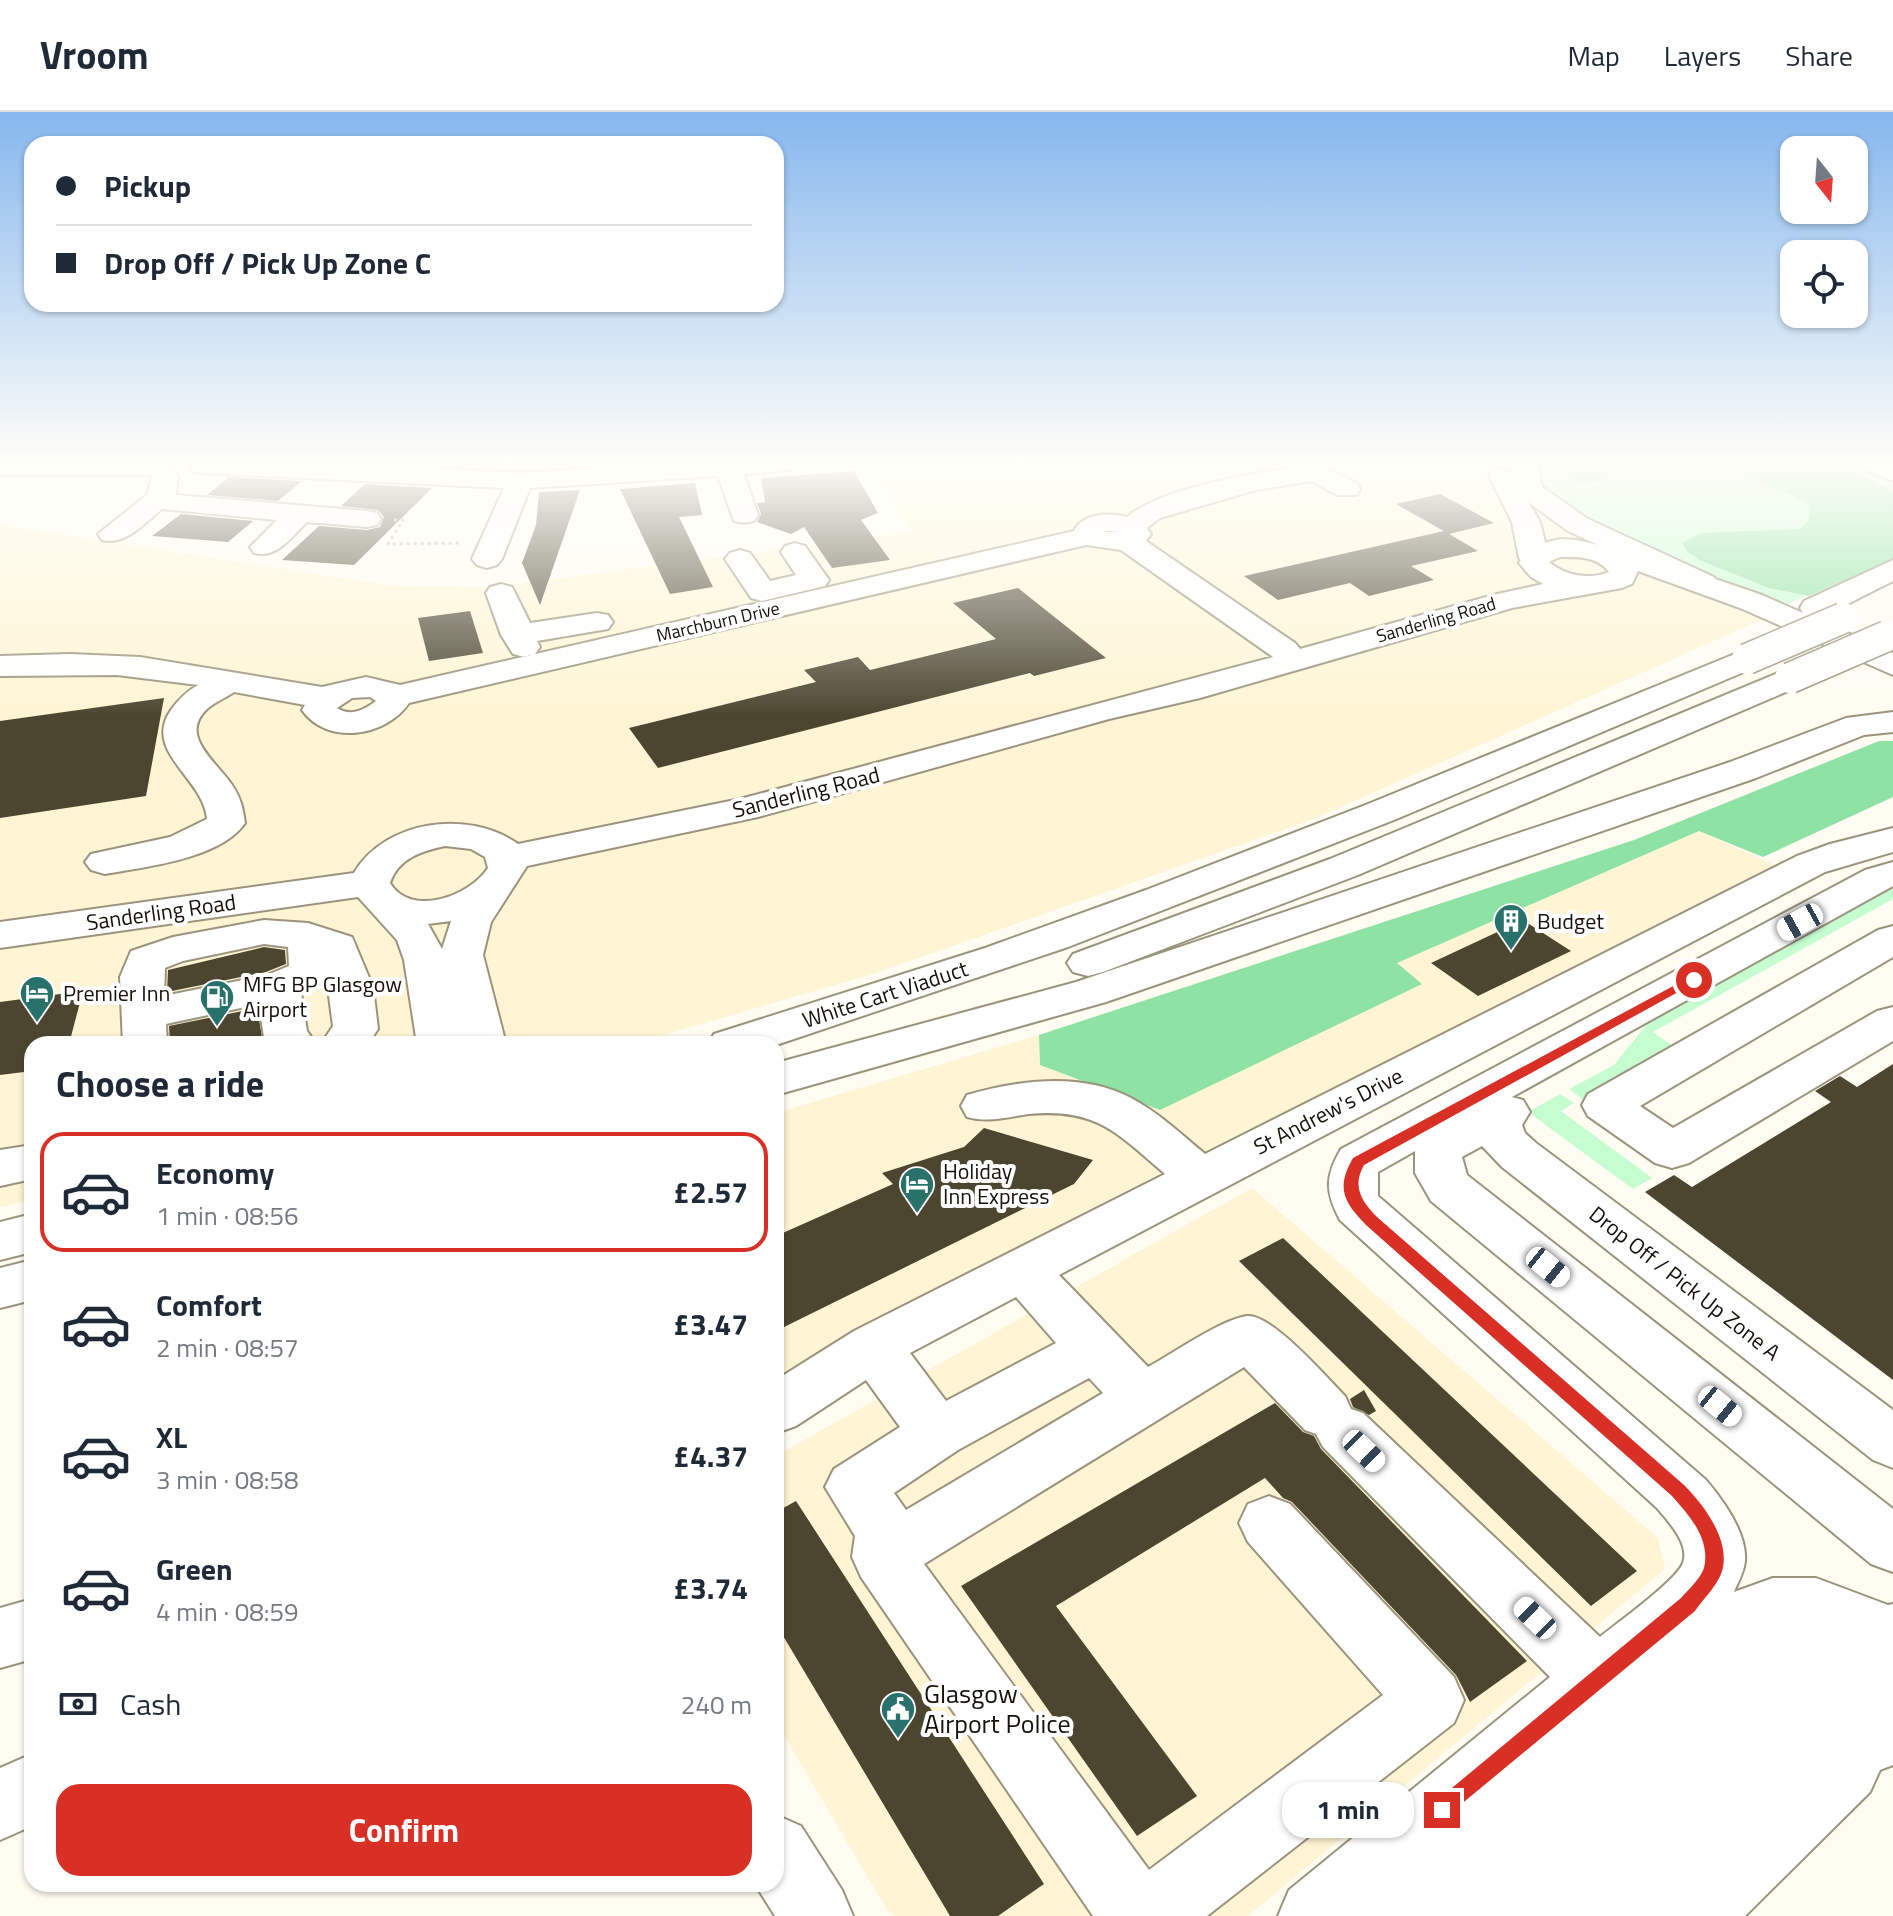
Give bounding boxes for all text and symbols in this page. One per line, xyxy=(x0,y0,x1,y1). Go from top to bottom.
text: Vroom xyxy=(40,26,149,84)
text: Map xyxy=(1567,34,1620,77)
text: Layers xyxy=(1664,34,1741,77)
text: Share xyxy=(1785,34,1853,77)
north arrow xyxy=(1780,136,1868,224)
map controls xyxy=(1780,136,1868,328)
text: Pickup xyxy=(104,163,191,209)
text: Drop Off / Pick Up Zone C xyxy=(104,240,431,286)
button: locate xyxy=(1780,240,1868,328)
street label: Sanderling Road xyxy=(1373,590,1499,649)
street label: Marchburn Drive xyxy=(653,594,782,649)
street label: Sanderling Road xyxy=(729,757,883,827)
street label: Sanderling Road xyxy=(84,885,238,939)
car xyxy=(1773,900,1827,944)
building icon: Budget xyxy=(1492,902,1530,952)
place label: Budget xyxy=(1537,904,1604,938)
street label: White Cart Viaduct xyxy=(798,951,972,1037)
route start xyxy=(1676,962,1712,998)
place label: MFG BP Glasgow Airport xyxy=(243,967,402,1026)
hotel icon: Premier Inn xyxy=(18,974,56,1024)
place label: Premier Inn xyxy=(63,976,170,1010)
fuel station icon: MFG BP Glasgow Airport xyxy=(198,978,236,1028)
text: Choose a ride xyxy=(56,1056,264,1111)
street label: St Andrew's Drive xyxy=(1247,1059,1409,1163)
text: Economy xyxy=(156,1150,274,1196)
place label: Holiday Inn Express xyxy=(943,1154,1050,1213)
icon: car xyxy=(60,1156,132,1228)
hotel icon: Holiday Inn Express xyxy=(898,1165,936,1215)
text: £2.57 xyxy=(673,1169,748,1215)
text: 1 min · 08:56 xyxy=(156,1196,299,1235)
street label: Drop Off / Pick Up Zone A xyxy=(1582,1197,1788,1369)
car xyxy=(1522,1243,1574,1291)
text: Comfort xyxy=(156,1282,262,1328)
icon: car xyxy=(60,1288,132,1360)
text: £3.47 xyxy=(673,1301,748,1347)
text: 2 min · 08:57 xyxy=(156,1328,299,1367)
car xyxy=(1694,1382,1746,1430)
text: XL xyxy=(156,1414,187,1460)
icon: car xyxy=(60,1420,132,1492)
car xyxy=(1338,1426,1390,1476)
text: £4.37 xyxy=(673,1433,748,1479)
text: 3 min · 08:58 xyxy=(156,1460,299,1499)
text: Green xyxy=(156,1546,233,1592)
icon: car xyxy=(60,1552,132,1624)
text: £3.74 xyxy=(673,1565,748,1611)
text: 4 min · 08:59 xyxy=(156,1592,299,1631)
car xyxy=(1509,1593,1561,1643)
place label: Glasgow Airport Police xyxy=(924,1674,1071,1743)
text: Cash xyxy=(120,1681,181,1727)
icon: cash xyxy=(56,1682,100,1726)
text: 240 m xyxy=(681,1685,752,1724)
public building icon: Glasgow Airport Police xyxy=(879,1690,917,1740)
callout: 1 min xyxy=(1282,1782,1414,1838)
button: Confirm xyxy=(56,1784,752,1876)
text: 1 min xyxy=(1316,1790,1380,1829)
route end xyxy=(1424,1792,1460,1828)

